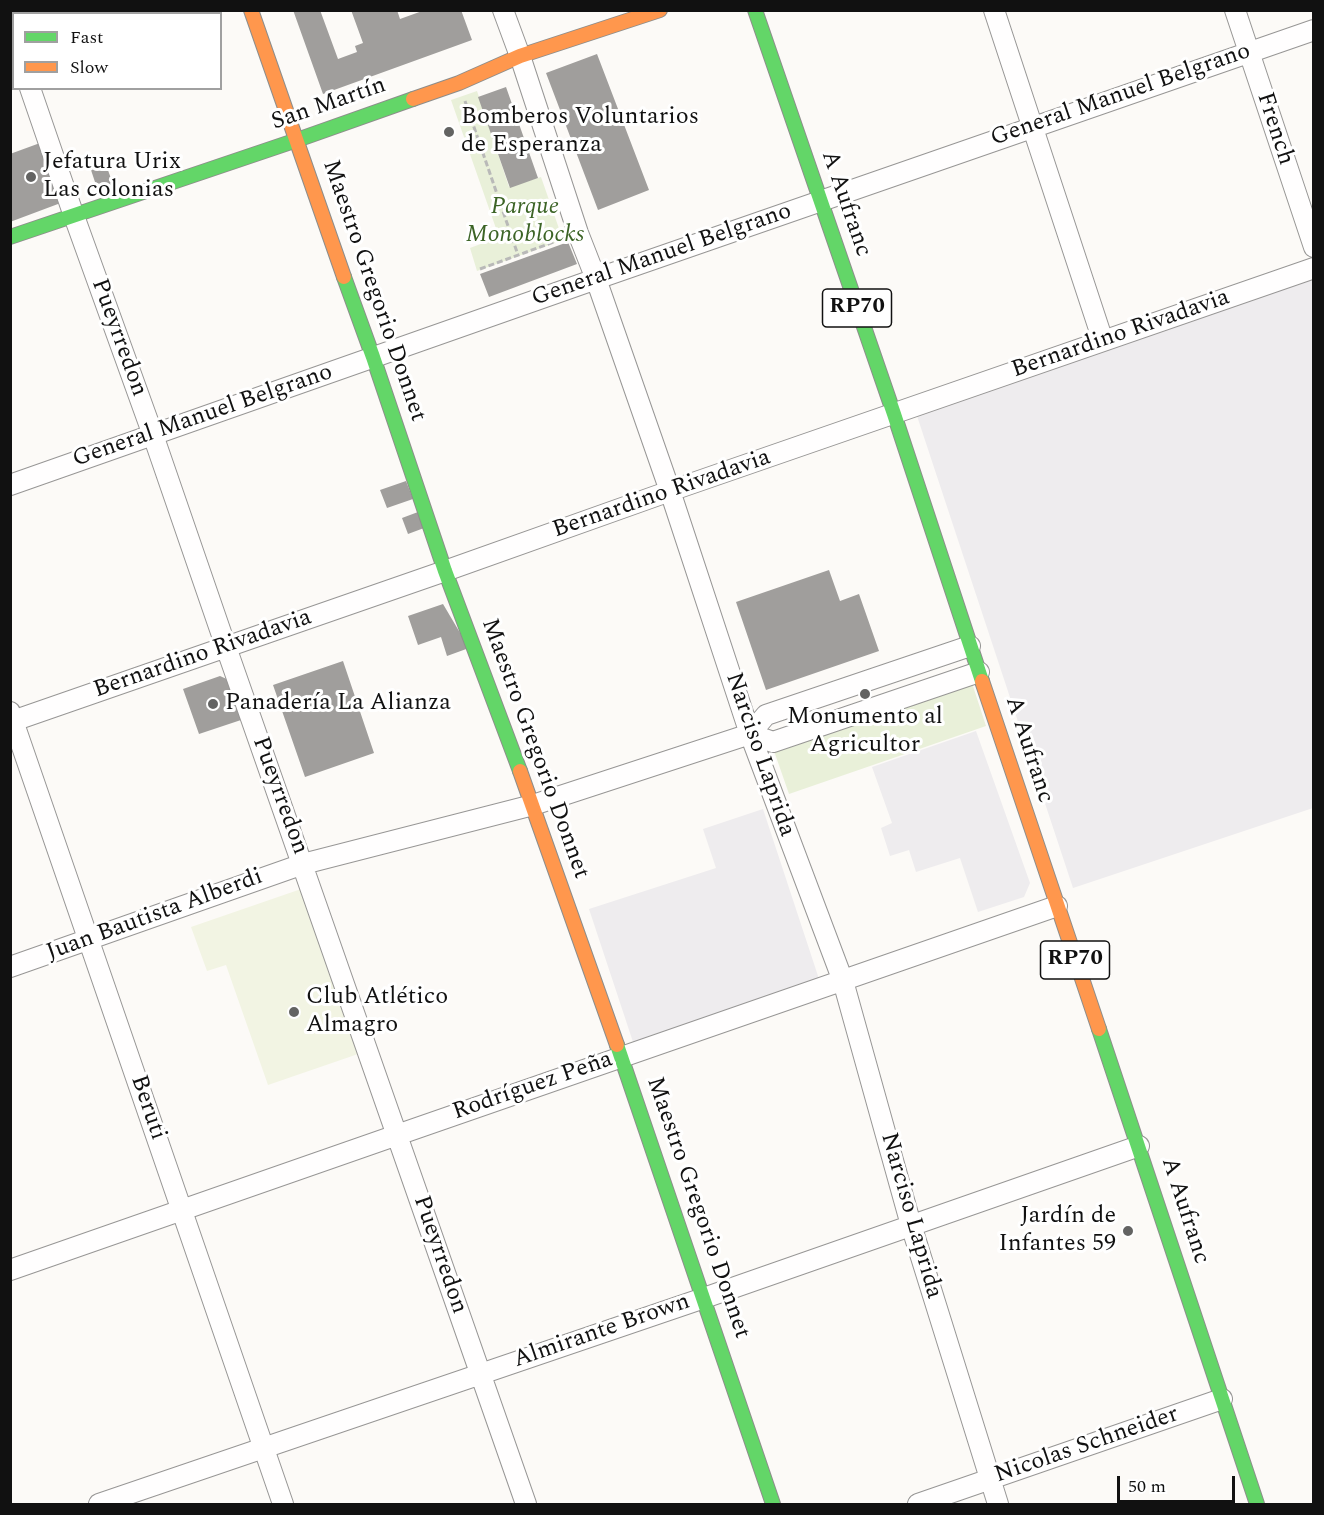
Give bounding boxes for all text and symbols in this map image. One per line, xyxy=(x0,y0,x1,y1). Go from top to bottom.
legend xyxy=(12,12,222,90)
text: Fast xyxy=(70,24,103,51)
street label: General Manuel Belgrano xyxy=(987,38,1255,154)
text: Slow xyxy=(70,54,108,81)
street label: San Martín xyxy=(268,72,390,138)
street label: French xyxy=(1249,89,1299,169)
place label: Bomberos Voluntarios de Esperanza xyxy=(461,104,699,160)
marker: Bomberos Voluntarios de Esperanza xyxy=(442,125,456,139)
street label: A Aufranc xyxy=(813,147,877,261)
place label: Jefatura Urix Las colonias xyxy=(43,149,181,205)
street label: Maestro Gregorio Donnet xyxy=(315,156,431,426)
marker: Jefatura Urix Las colonias xyxy=(24,170,38,184)
park label: Parque Monoblocks xyxy=(466,194,584,250)
street label: General Manuel Belgrano xyxy=(528,198,796,314)
street label: Pueyrredon xyxy=(83,275,153,401)
street label: Bernardino Rivadavia xyxy=(1008,284,1234,386)
road number: RP70 xyxy=(822,289,892,327)
street label: General Manuel Belgrano xyxy=(69,359,337,475)
street label: Bernardino Rivadavia xyxy=(549,444,775,546)
street label: Bernardino Rivadavia xyxy=(90,604,316,706)
street label: Maestro Gregorio Donnet xyxy=(473,615,595,883)
street label: Narciso Laprida xyxy=(718,669,800,841)
marker: Monumento al Agricultor xyxy=(858,687,872,701)
place label: Panadería La Alianza xyxy=(225,690,451,718)
street label: A Aufranc xyxy=(997,693,1059,807)
marker: Panadería La Alianza xyxy=(206,697,220,711)
place label: Monumento al Agricultor xyxy=(787,704,943,760)
street label: Pueyrredon xyxy=(244,733,314,859)
street label: Juan Bautista Alberdi xyxy=(43,863,267,969)
road number: RP70 xyxy=(1040,941,1110,979)
place label: Club Atlético Almagro xyxy=(306,984,448,1040)
marker: Club Atlético Almagro xyxy=(287,1005,301,1019)
street label: Rodríguez Peña xyxy=(449,1046,617,1128)
street label: Beruti xyxy=(123,1072,171,1144)
street label: Maestro Gregorio Donnet xyxy=(639,1073,755,1343)
street label: Narciso Laprida xyxy=(873,1130,947,1302)
street label: A Aufranc xyxy=(1153,1154,1215,1268)
street label: Pueyrredon xyxy=(405,1192,473,1318)
place label: Jardín de Infantes 59 xyxy=(998,1203,1116,1259)
marker: Jardín de Infantes 59 xyxy=(1121,1224,1135,1238)
street label: Almirante Brown xyxy=(510,1288,694,1376)
street label: Nicolas Schneider xyxy=(991,1401,1183,1491)
scale bar xyxy=(1120,1464,1238,1502)
text: 50 m xyxy=(1128,1473,1166,1500)

